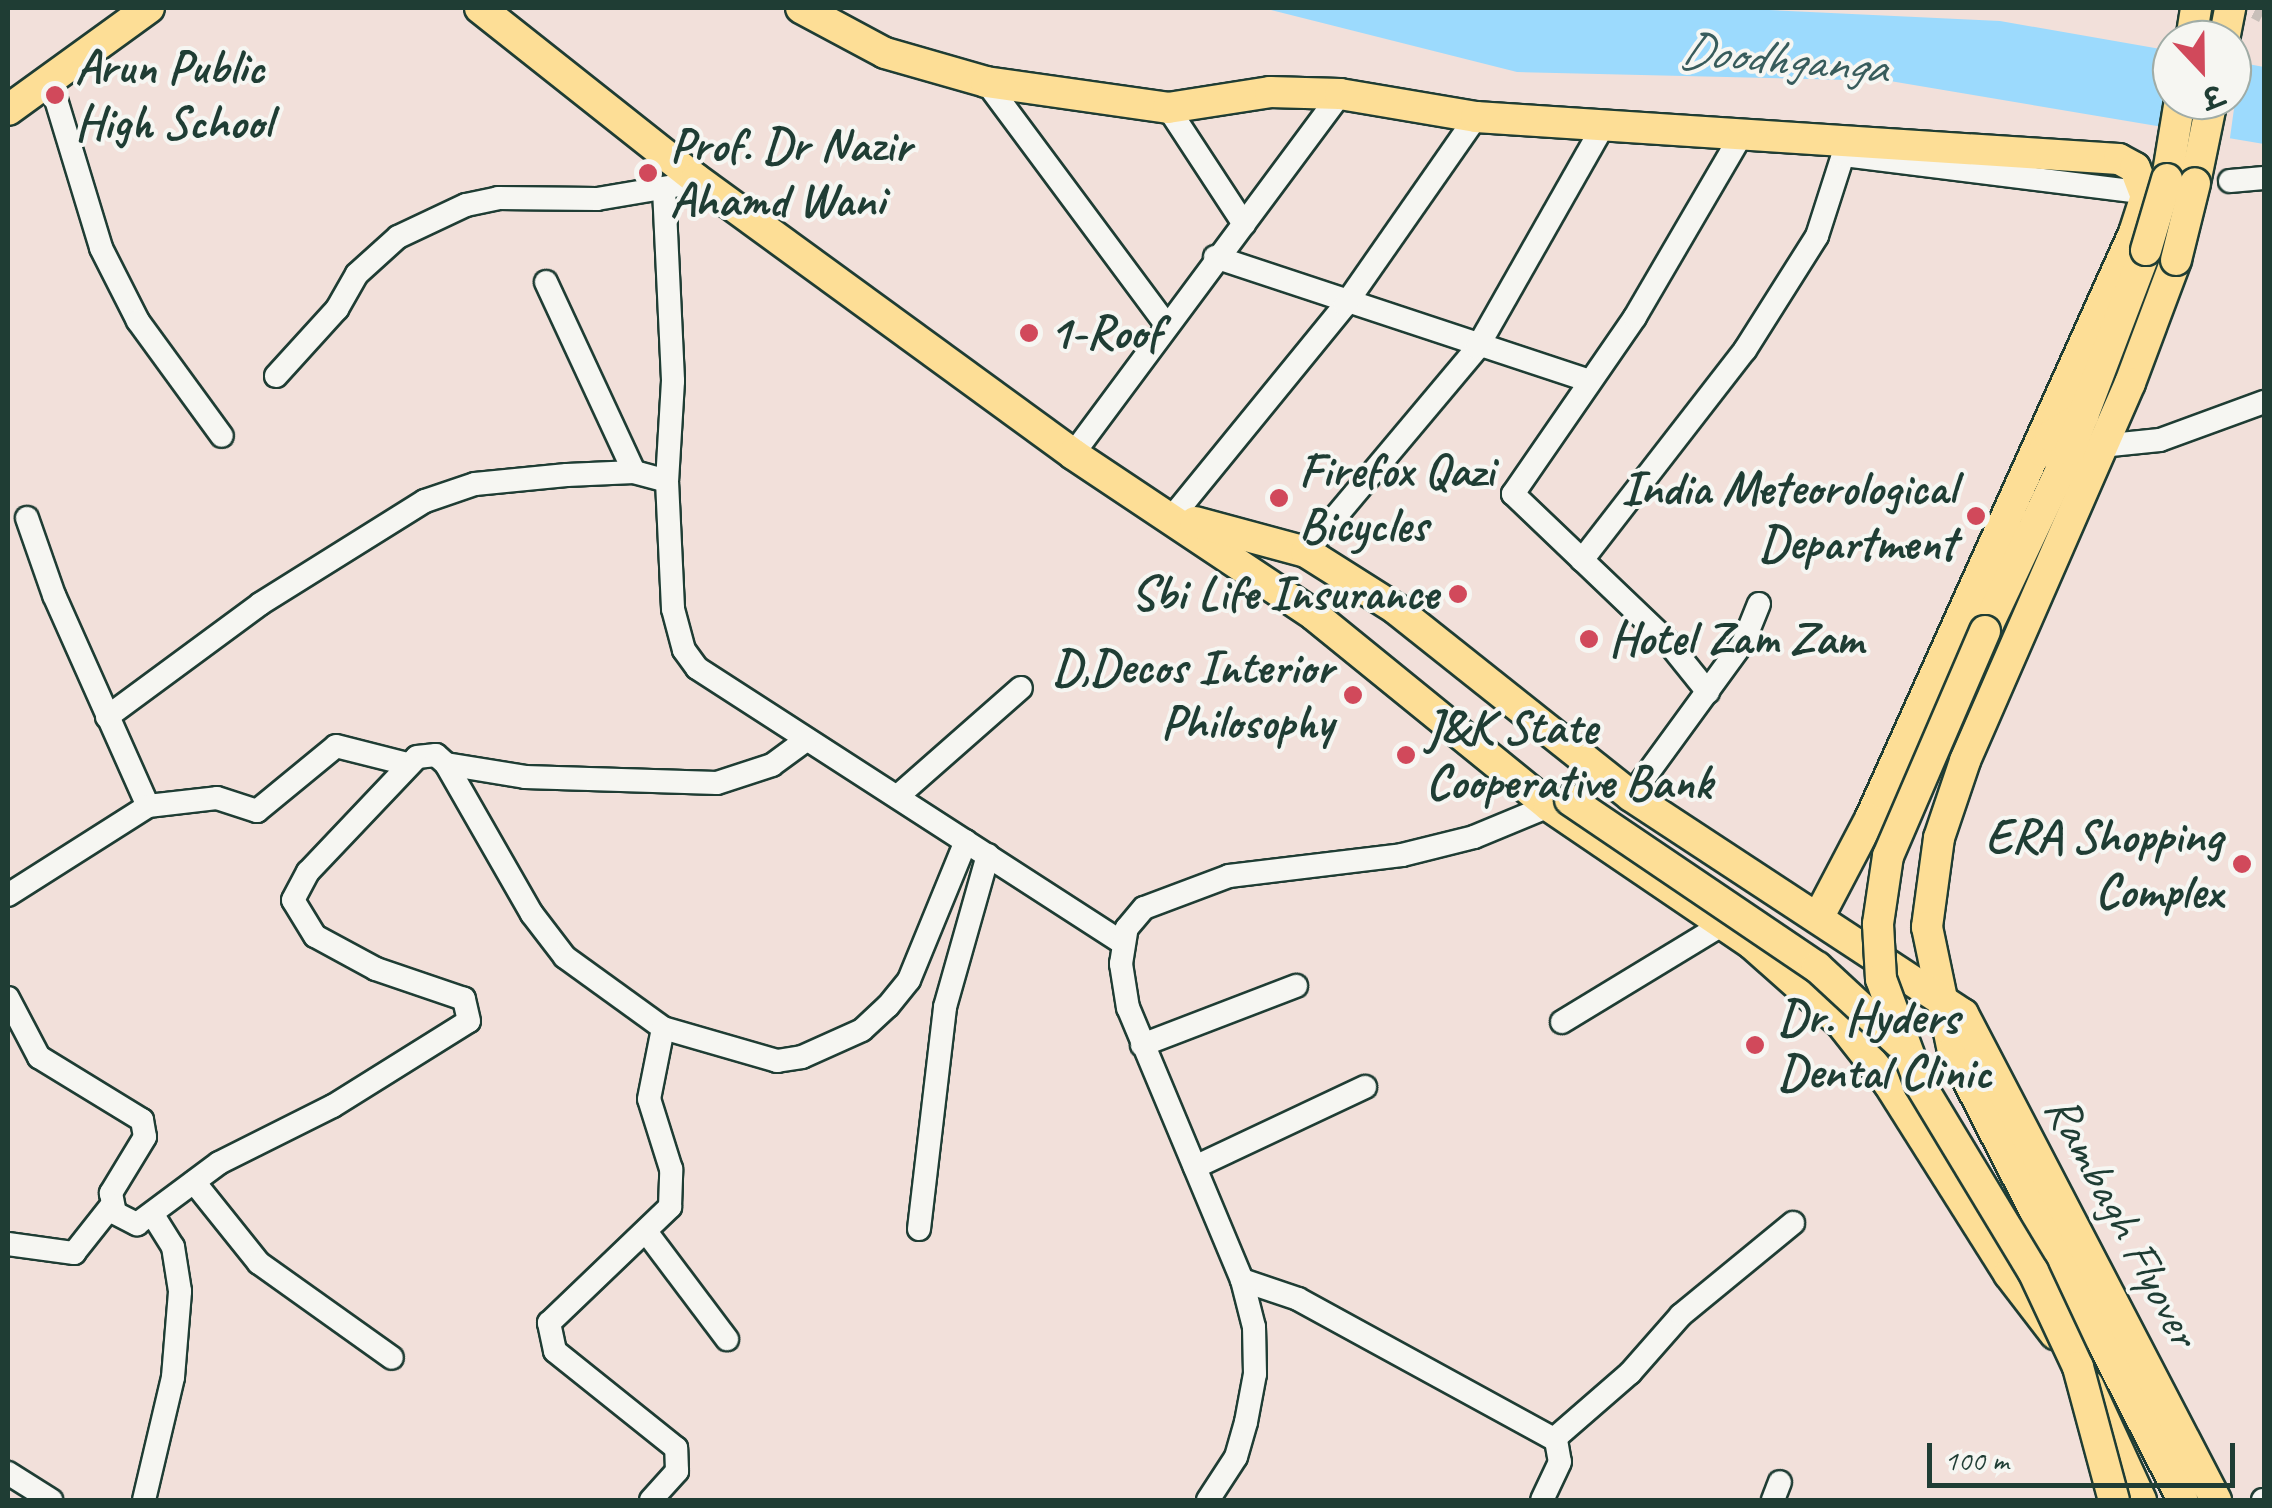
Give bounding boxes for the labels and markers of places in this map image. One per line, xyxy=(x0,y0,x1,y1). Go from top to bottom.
place label: Arun Public High School xyxy=(75,38,270,151)
marker: Arun Public High School xyxy=(44,84,66,106)
place label: Prof. Dr Nazir Ahamd Wani xyxy=(670,116,913,229)
marker: Prof. Dr Nazir Ahamd Wani xyxy=(635,160,661,186)
place label: 1-Roof xyxy=(1049,304,1161,362)
marker: 1-Roof xyxy=(1018,322,1040,344)
place label: Firefox Qazi Bicycles xyxy=(1299,441,1494,554)
place label: India Meteorological Department xyxy=(1620,459,1956,572)
marker: Firefox Qazi Bicycles xyxy=(1268,487,1290,509)
marker: India Meteorological Department xyxy=(1965,505,1987,527)
place label: Sbi Life Insurance xyxy=(1131,565,1438,623)
marker: Sbi Life Insurance xyxy=(1447,583,1469,605)
place label: Hotel Zam Zam xyxy=(1609,610,1863,668)
marker: Hotel Zam Zam xyxy=(1578,628,1600,650)
place label: D,Decos Interior Philosophy xyxy=(1053,638,1333,751)
marker: D,Decos Interior Philosophy xyxy=(1342,684,1364,706)
place label: J&K State Cooperative Bank xyxy=(1426,698,1712,811)
marker: J&K State Cooperative Bank xyxy=(1395,744,1417,766)
place label: ERA Shopping Complex xyxy=(1985,807,2222,920)
marker: ERA Shopping Complex xyxy=(2231,853,2253,875)
place label: Dr. Hyders Dental Clinic xyxy=(1778,988,1991,1101)
marker: Dr. Hyders Dental Clinic xyxy=(1742,1032,1768,1058)

